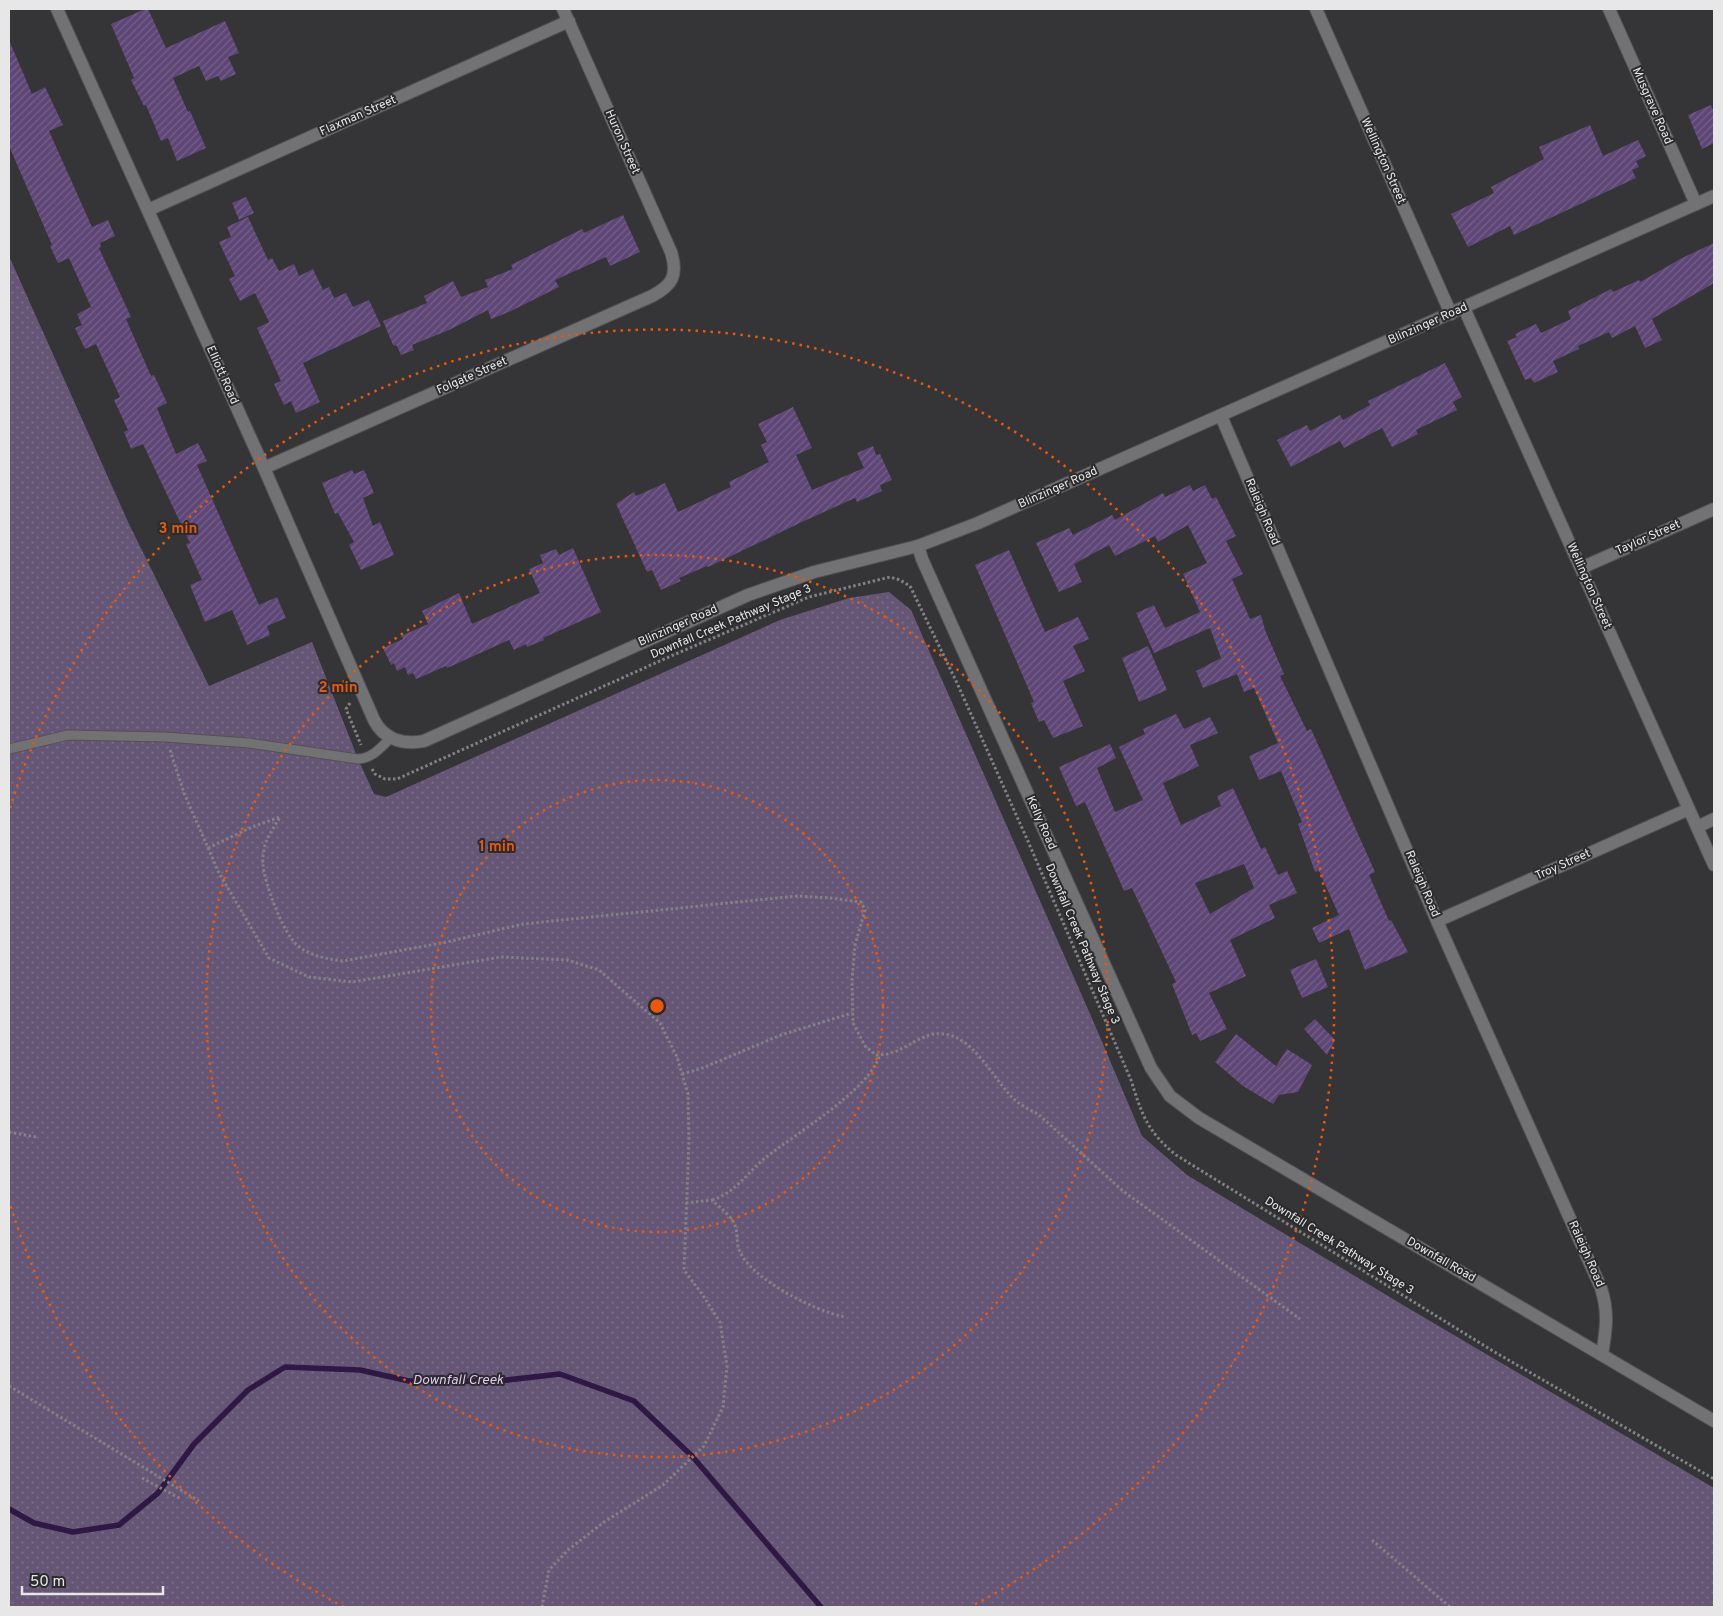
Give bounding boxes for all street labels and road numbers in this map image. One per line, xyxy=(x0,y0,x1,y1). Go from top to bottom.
street label: Musgrave Road xyxy=(1628,65,1676,147)
street label: Flaxman Street xyxy=(317,92,399,140)
street label: Huron Street xyxy=(601,107,643,177)
street label: Wellington Street xyxy=(1357,115,1409,207)
street label: Blinzinger Road xyxy=(1386,299,1470,349)
street label: Elliott Road xyxy=(202,343,242,407)
street label: Folgate Street xyxy=(434,353,510,399)
street label: Blinzinger Road xyxy=(1016,463,1100,513)
street label: Raleigh Road xyxy=(1241,476,1283,548)
street label: Taylor Street xyxy=(1613,517,1683,559)
street label: Wellington Street xyxy=(1563,540,1615,632)
street label: Downfall Creek Pathway Stage 3 xyxy=(648,581,814,663)
street label: Blinzinger Road xyxy=(636,601,720,651)
street label: Kelly Road xyxy=(1022,794,1060,852)
street label: Troy Street xyxy=(1533,846,1593,884)
street label: Raleigh Road xyxy=(1401,848,1443,920)
street label: Downfall Creek Pathway Stage 3 xyxy=(1041,861,1123,1027)
street label: Downfall Creek Pathway Stage 3 xyxy=(1261,1193,1417,1299)
street label: Raleigh Road xyxy=(1564,1218,1608,1290)
street label: Downfall Road xyxy=(1404,1234,1478,1286)

